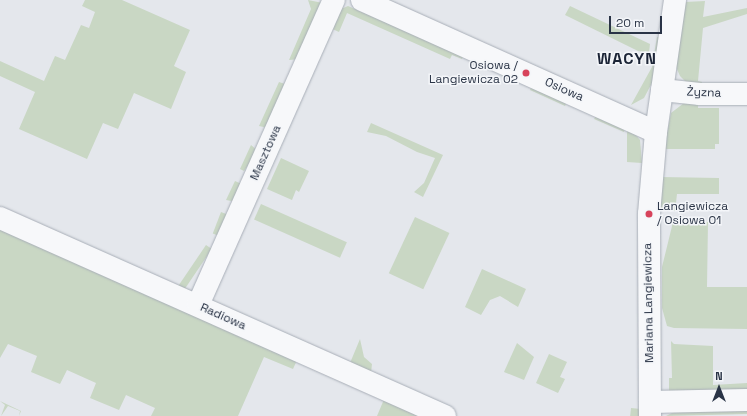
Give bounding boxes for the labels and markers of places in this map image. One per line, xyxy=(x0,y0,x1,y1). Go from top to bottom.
place label: Osiowa / Langiewicza 02 xyxy=(429,59,518,87)
marker: Osiowa / Langiewicza 02 xyxy=(521,68,531,78)
place label: Langiewicza / Osiowa 01 xyxy=(657,200,728,228)
marker: Langiewicza / Osiowa 01 xyxy=(644,209,654,219)

